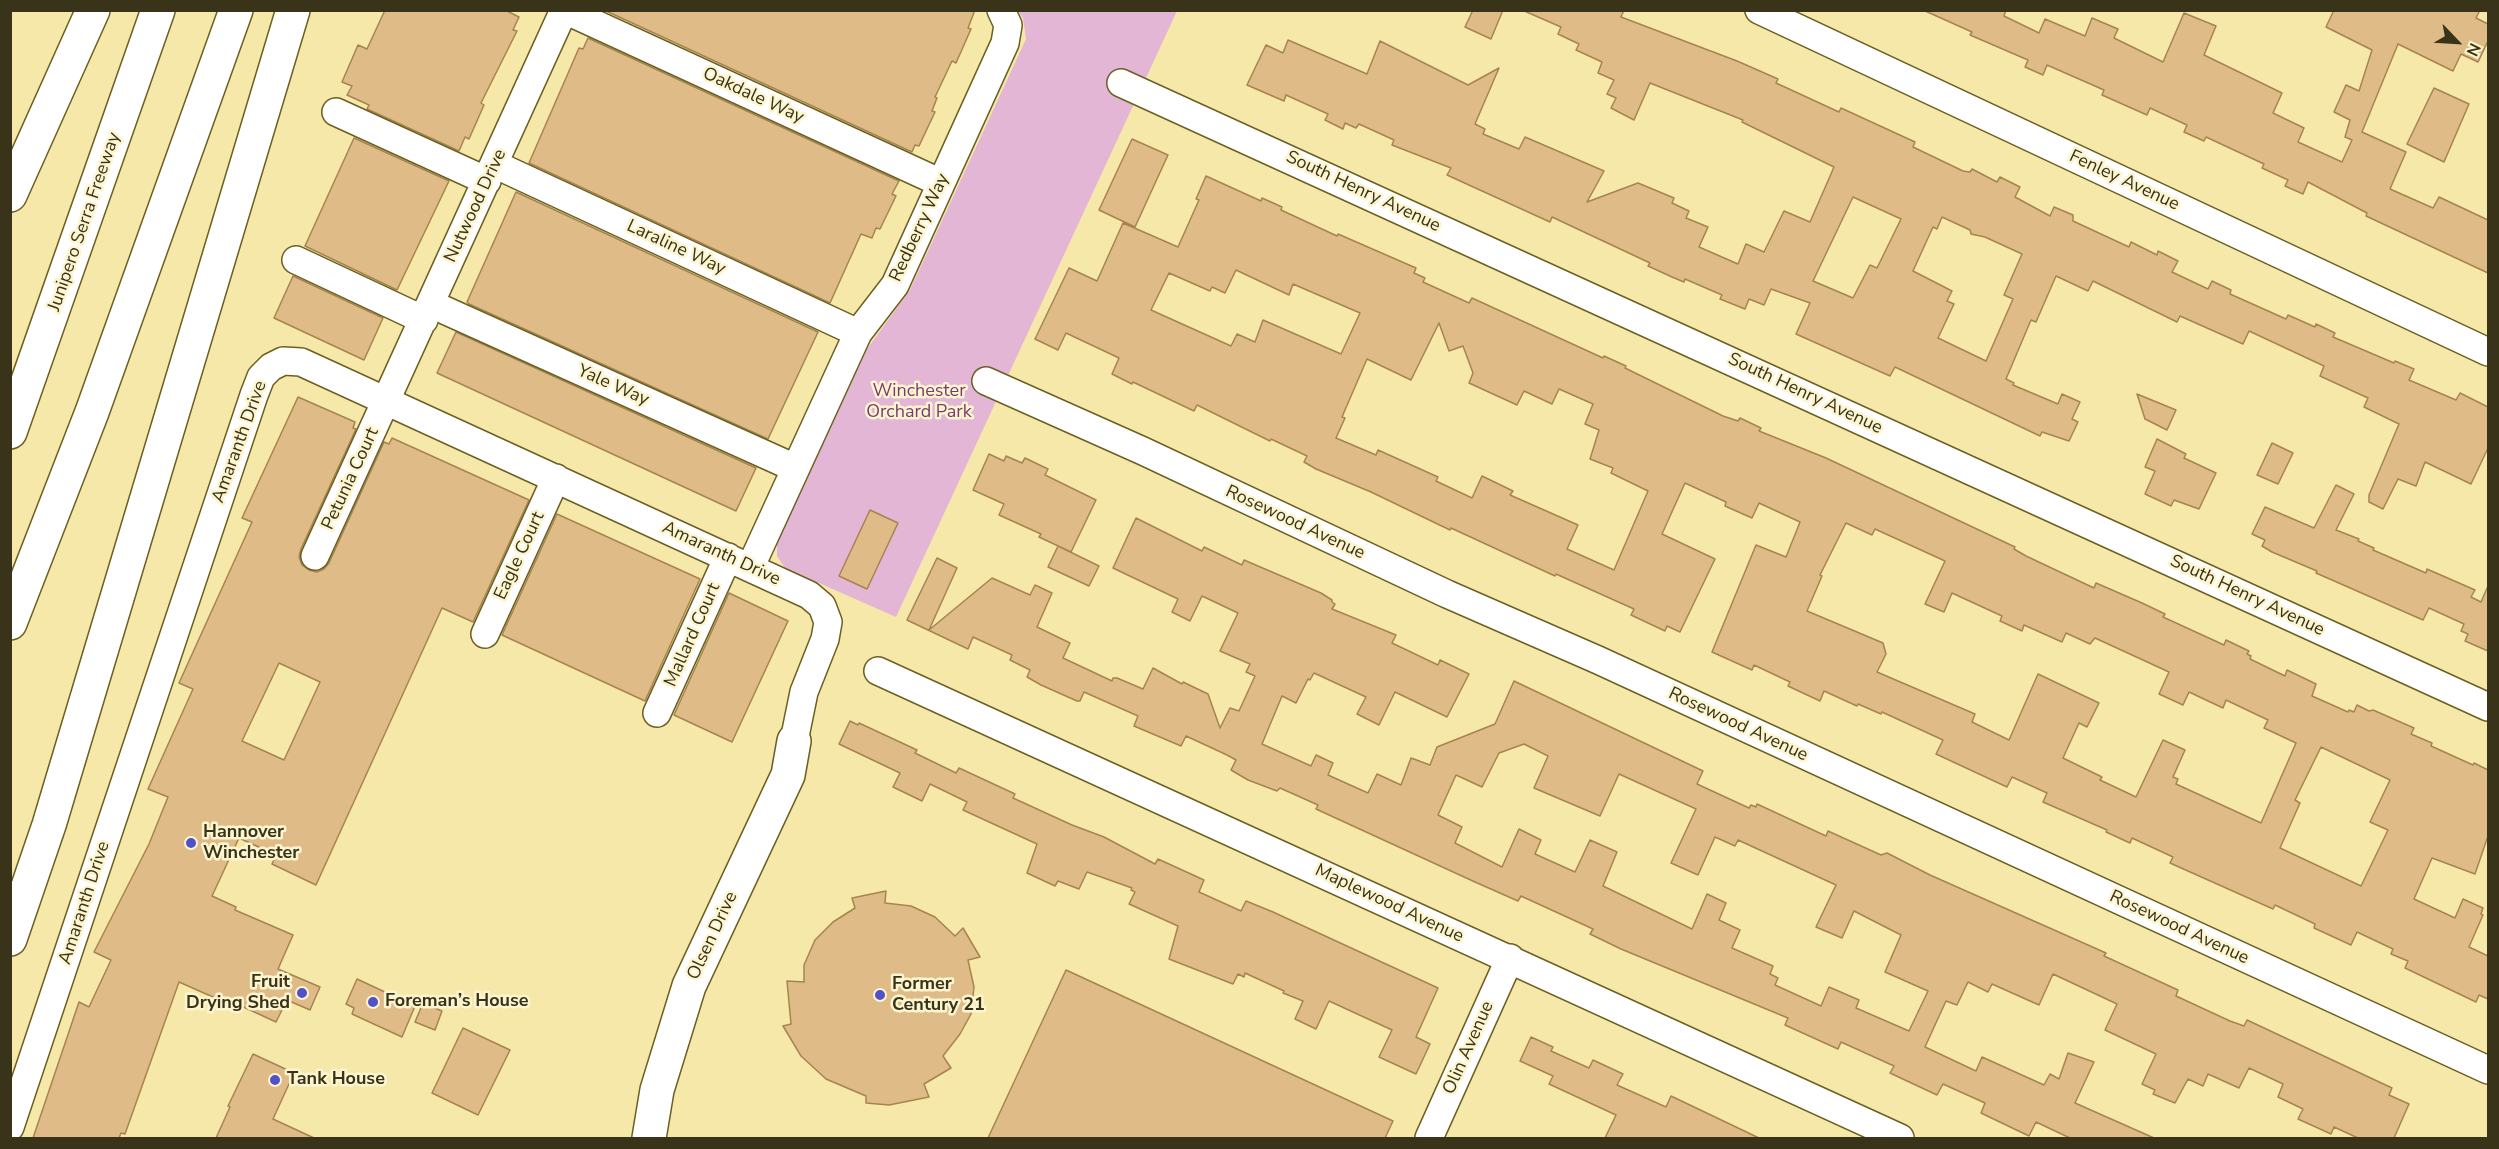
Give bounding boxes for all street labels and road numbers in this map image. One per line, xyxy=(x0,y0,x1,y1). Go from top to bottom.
street label: Oakdale Way xyxy=(699,63,807,129)
street label: Junipero Serra Freeway xyxy=(44,130,126,314)
street label: Nutwood Drive xyxy=(440,146,512,266)
street label: Fenley Avenue xyxy=(2065,146,2183,216)
street label: South Henry Avenue xyxy=(1282,147,1444,237)
street label: Redberry Way xyxy=(886,171,954,285)
street label: Laraline Way xyxy=(623,216,729,280)
street label: South Henry Avenue xyxy=(1724,349,1886,439)
street label: Yale Way xyxy=(574,361,652,411)
street label: Amaranth Drive xyxy=(208,378,272,506)
street label: Petunia Court xyxy=(318,424,384,534)
street label: Rosewood Avenue xyxy=(1222,481,1368,565)
street label: Eagle Court xyxy=(490,509,550,603)
street label: Amaranth Drive xyxy=(658,517,784,591)
street label: South Henry Avenue xyxy=(2166,551,2328,641)
street label: Mallard Court xyxy=(660,580,726,690)
street label: Rosewood Avenue xyxy=(1665,683,1811,767)
street label: Amaranth Drive xyxy=(55,839,115,967)
street label: Maplewood Avenue xyxy=(1311,860,1467,948)
street label: Rosewood Avenue xyxy=(2106,886,2252,970)
street label: Olsen Drive xyxy=(683,888,743,984)
street label: Olin Avenue xyxy=(1439,998,1499,1098)

